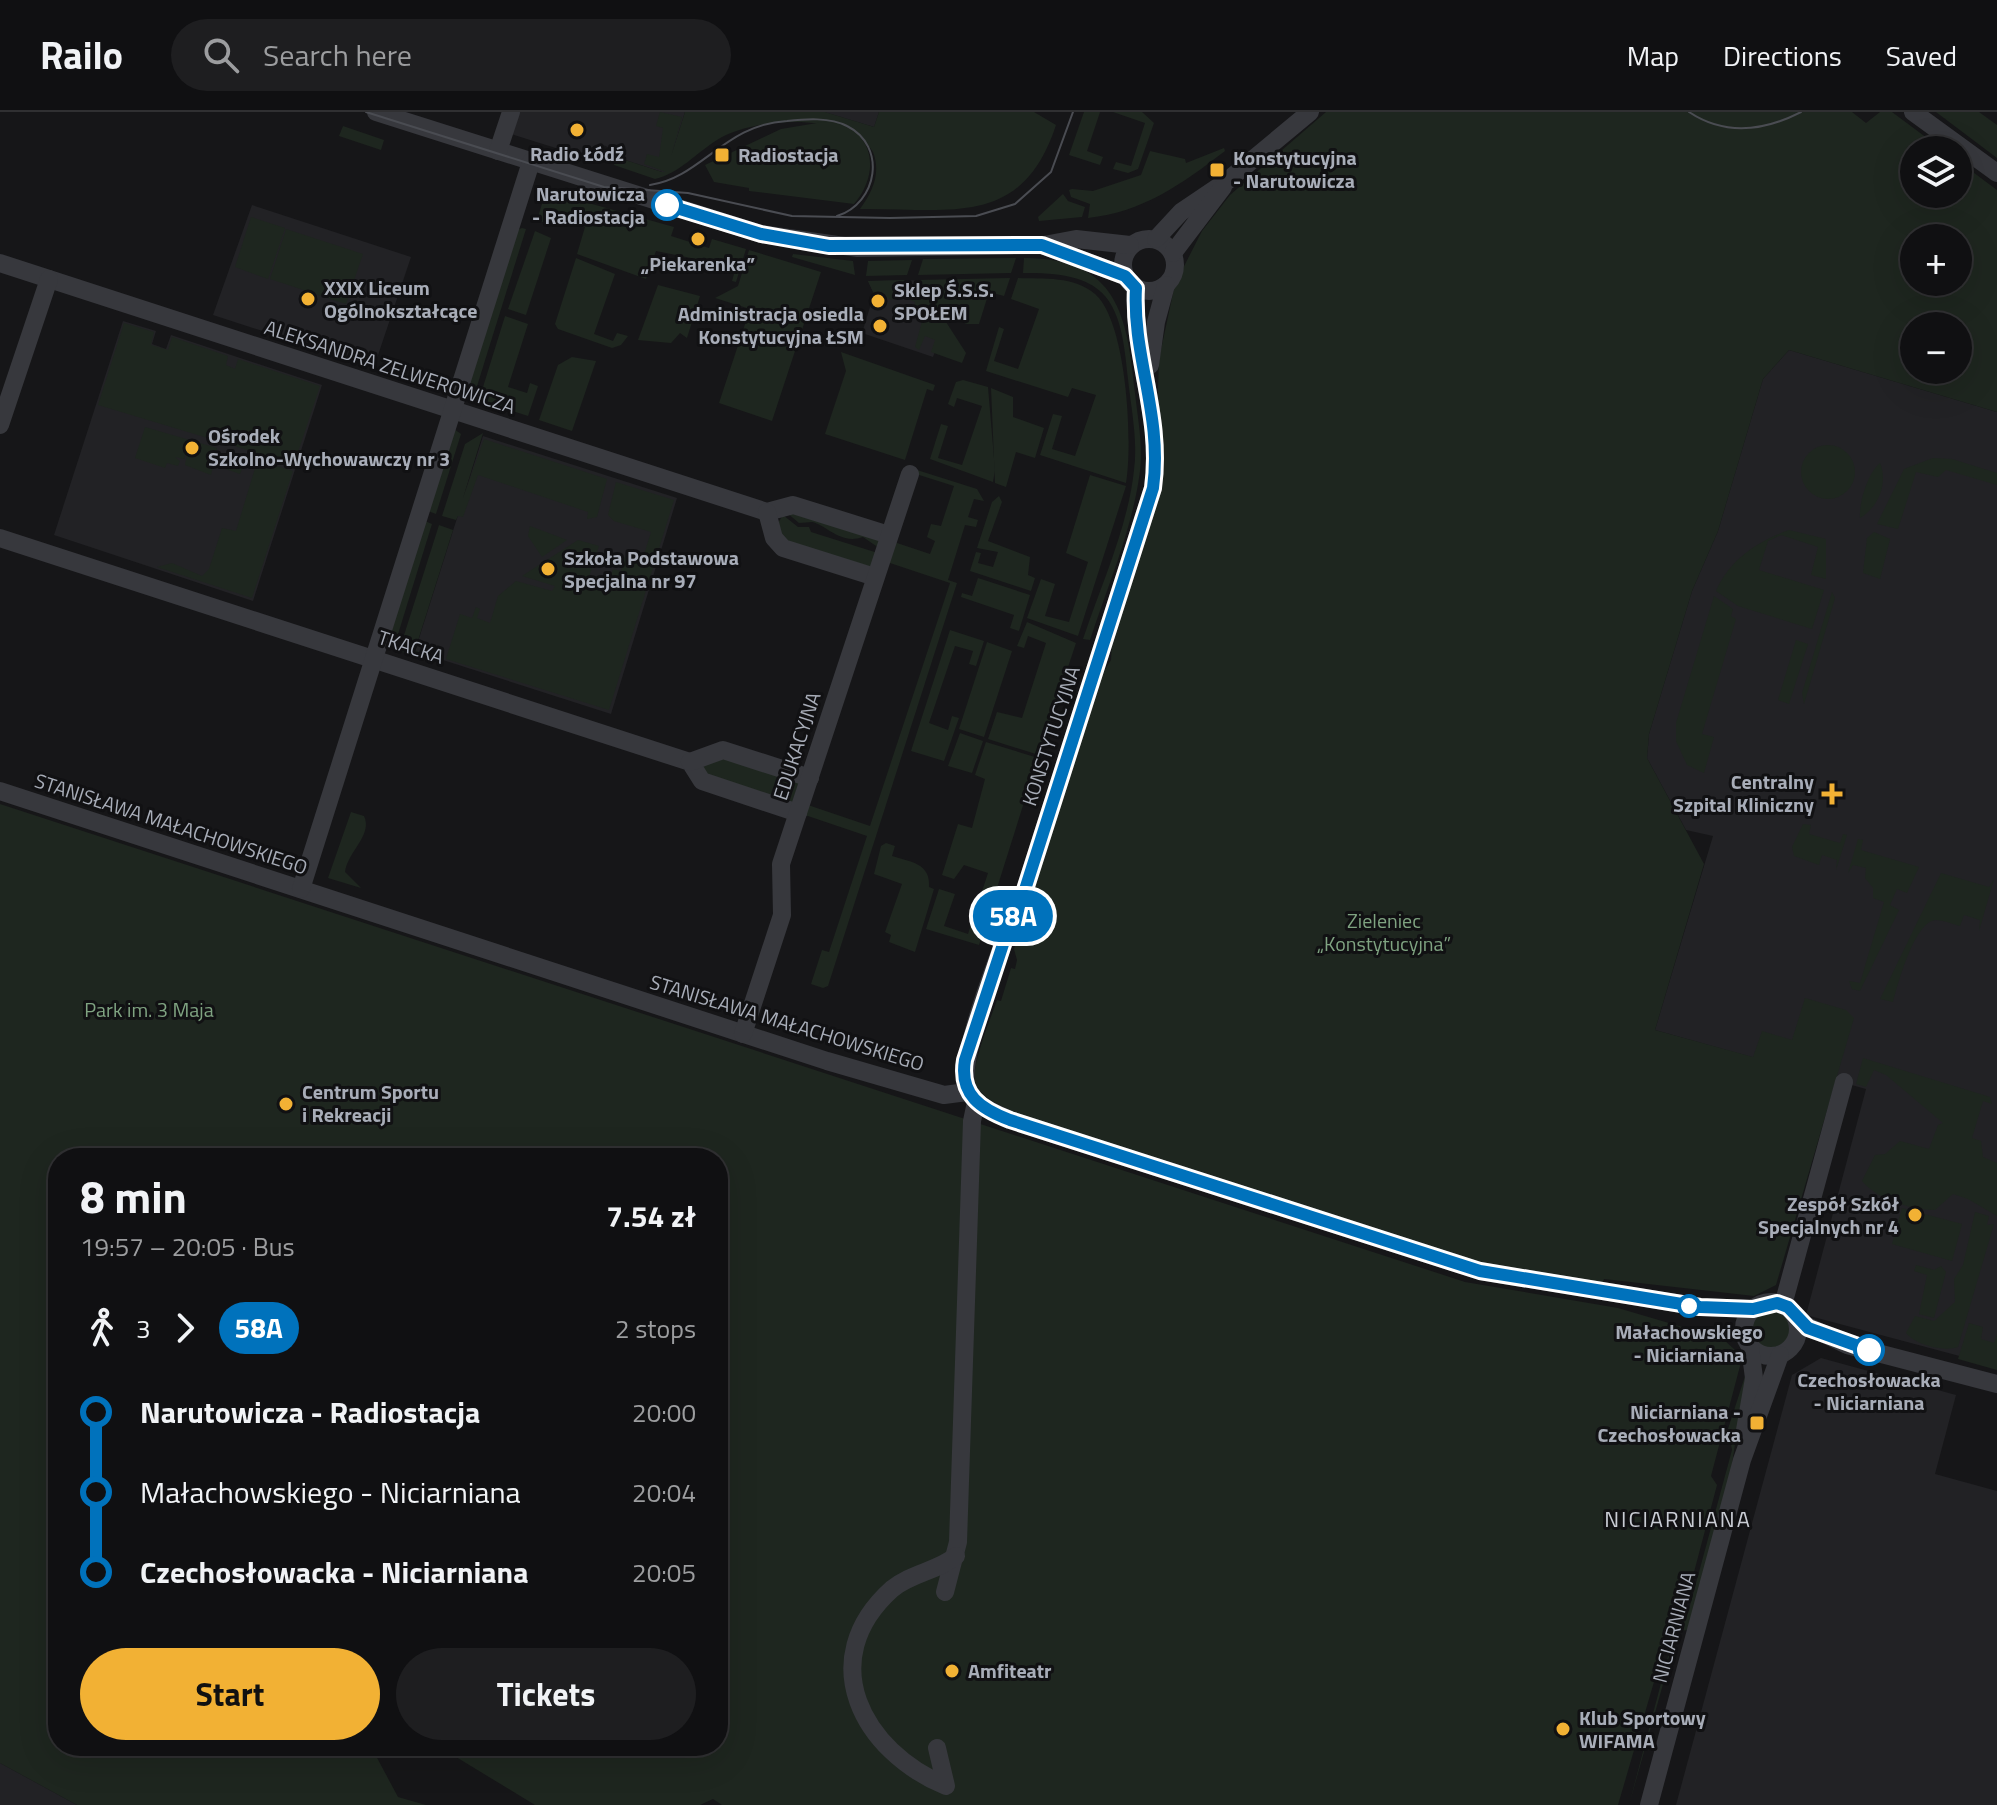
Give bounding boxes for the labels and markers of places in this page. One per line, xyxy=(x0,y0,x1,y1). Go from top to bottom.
marker: Radio Łódź xyxy=(568,121,586,139)
place label: Radio Łódź xyxy=(530,138,624,169)
place label: Radiostacja xyxy=(738,139,839,170)
place label: Konstytucyjna - Narutowicza xyxy=(1233,142,1357,196)
marker: Radiostacja xyxy=(713,146,731,164)
marker: Konstytucyjna - Narutowicza xyxy=(1208,161,1226,179)
place label: Narutowicza - Radiostacja xyxy=(532,178,645,232)
marker: Narutowicza - Radiostacja xyxy=(652,190,682,220)
marker: „Piekarenka” xyxy=(689,230,707,248)
place label: „Piekarenka” xyxy=(640,248,755,279)
place label: XXIX Liceum Ogólnokształcące xyxy=(324,272,478,326)
place label: Sklep Ś.S.S. SPOŁEM xyxy=(894,274,994,328)
marker: XXIX Liceum Ogólnokształcące xyxy=(299,290,317,308)
marker: Sklep Ś.S.S. SPOŁEM xyxy=(869,292,887,310)
place label: Administracja osiedla Konstytucyjna ŁSM xyxy=(678,298,864,352)
marker: Administracja osiedla Konstytucyjna ŁSM xyxy=(871,317,889,335)
place label: Ośrodek Szkolno-Wychowawczy nr 3 xyxy=(208,420,450,474)
marker: Ośrodek Szkolno-Wychowawczy nr 3 xyxy=(183,439,201,457)
place label: Szkoła Podstawowa Specjalna nr 97 xyxy=(564,542,739,596)
marker: Szkoła Podstawowa Specjalna nr 97 xyxy=(539,560,557,578)
place label: Centralny Szpital Kliniczny xyxy=(1673,766,1814,820)
marker: Centralny Szpital Kliniczny xyxy=(1821,783,1843,805)
place label: Centrum Sportu i Rekreacji xyxy=(302,1076,439,1130)
marker: Centrum Sportu i Rekreacji xyxy=(277,1095,295,1113)
place label: Zespół Szkół Specjalnych nr 4 xyxy=(1758,1188,1899,1242)
marker: Zespół Szkół Specjalnych nr 4 xyxy=(1906,1206,1924,1224)
marker: Małachowskiego - Niciarniana xyxy=(1678,1295,1700,1317)
place label: Małachowskiego - Niciarniana xyxy=(1615,1316,1763,1370)
marker: Czechosłowacka - Niciarniana xyxy=(1854,1335,1884,1365)
place label: Czechosłowacka - Niciarniana xyxy=(1797,1364,1941,1418)
place label: Niciarniana - Czechosłowacka xyxy=(1597,1396,1741,1450)
marker: Niciarniana - Czechosłowacka xyxy=(1748,1414,1766,1432)
place label: Amfiteatr xyxy=(968,1655,1052,1686)
marker: Amfiteatr xyxy=(943,1662,961,1680)
place label: Klub Sportowy WIFAMA xyxy=(1579,1702,1706,1756)
marker: Klub Sportowy WIFAMA xyxy=(1554,1720,1572,1738)

